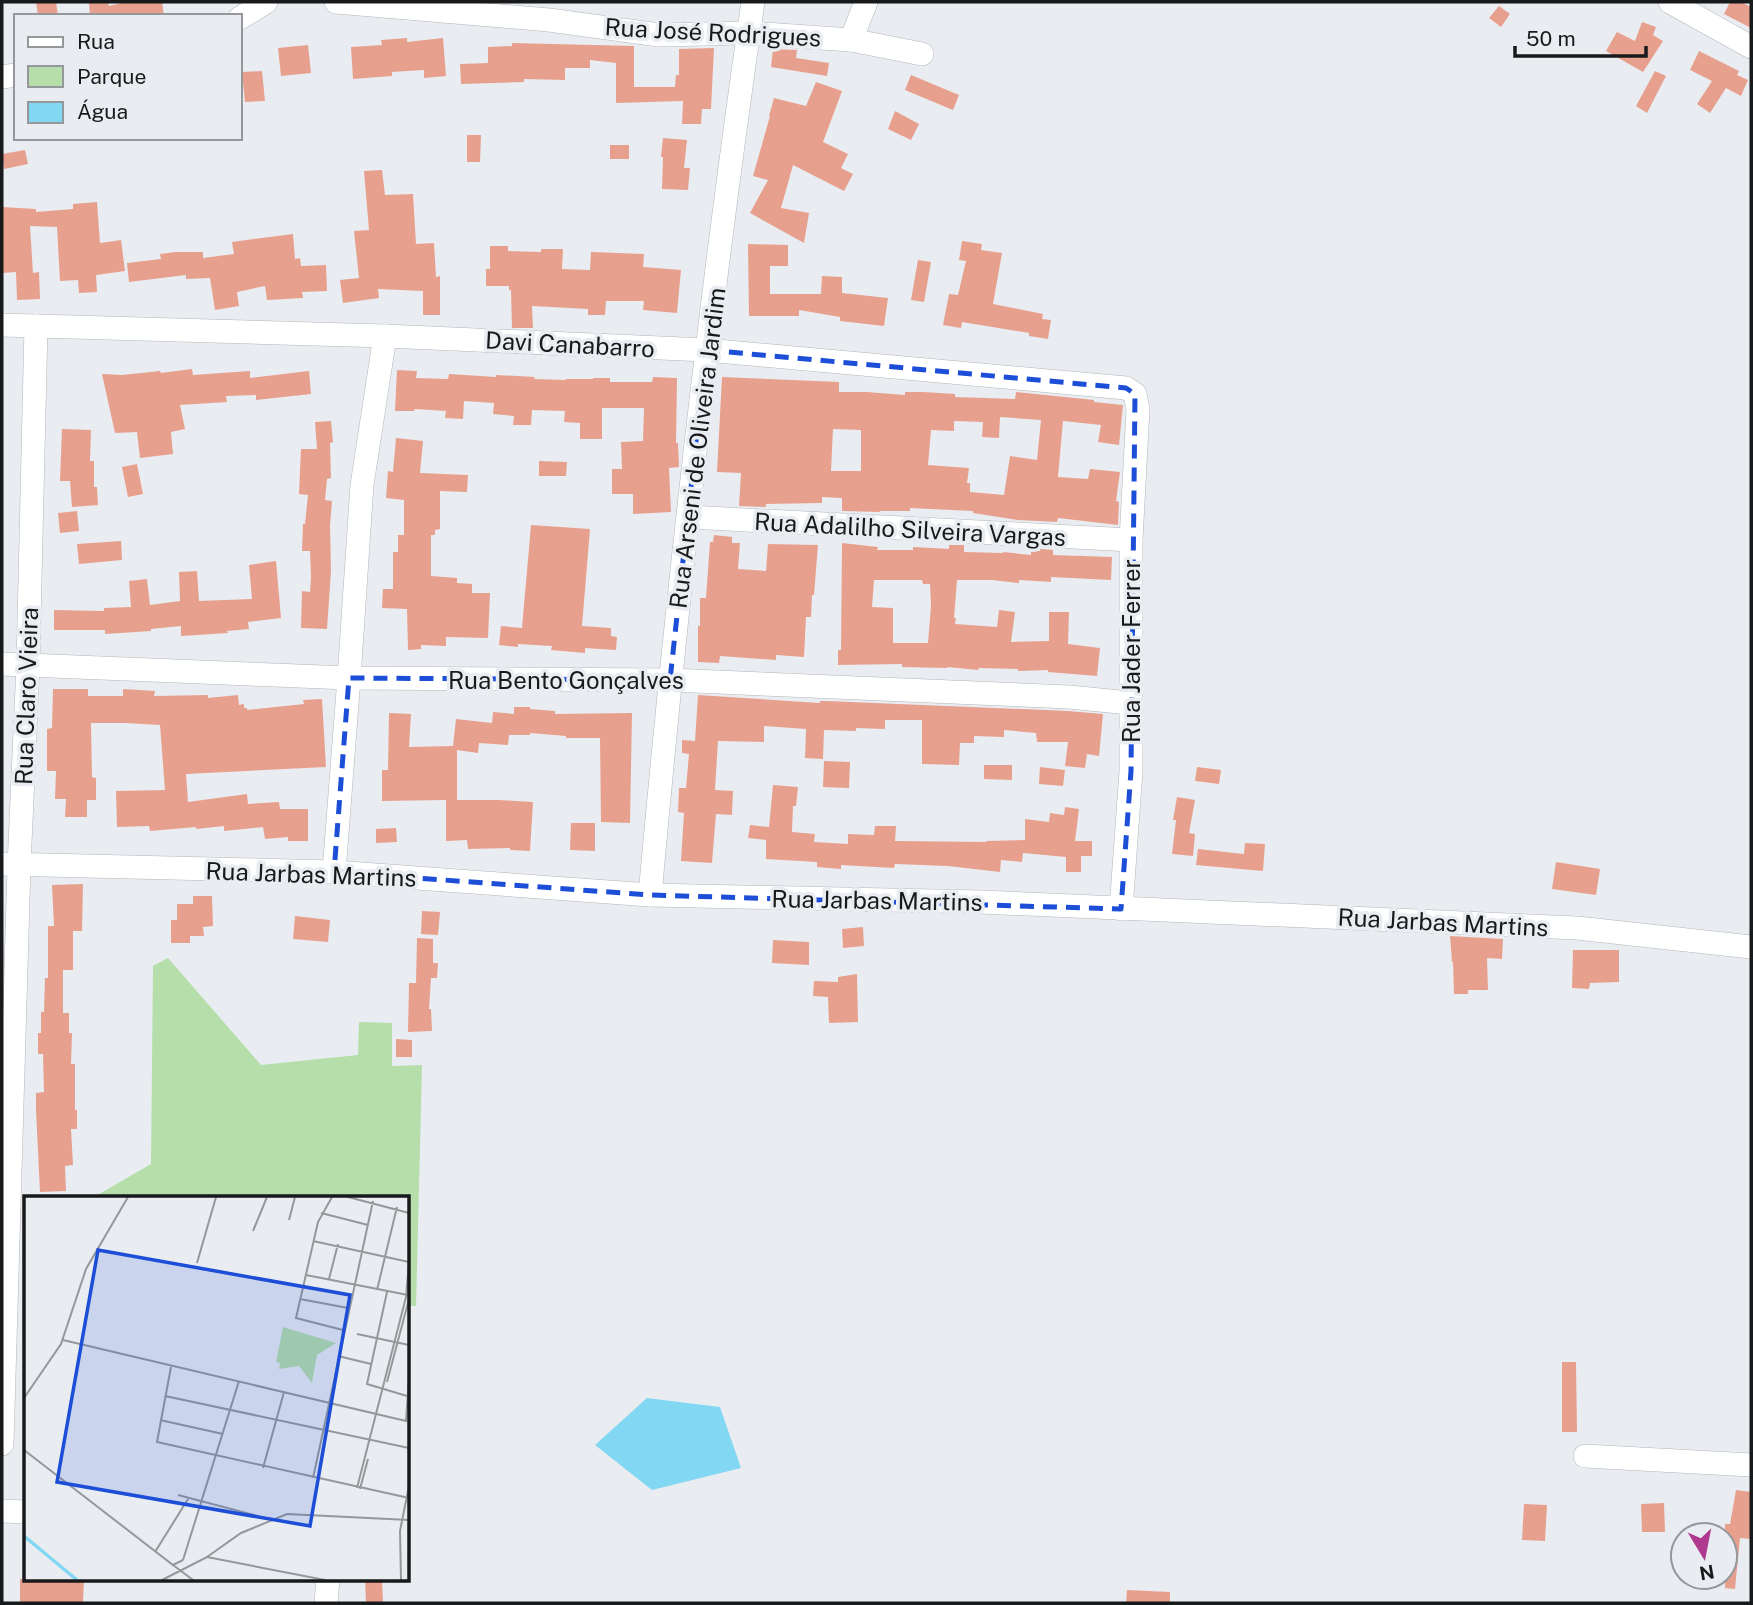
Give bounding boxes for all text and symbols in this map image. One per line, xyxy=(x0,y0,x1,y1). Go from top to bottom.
street label: Rua José Rodrigues xyxy=(604,12,822,52)
legend xyxy=(14,14,242,140)
scale bar xyxy=(1515,14,1646,58)
text: 50 m xyxy=(1526,26,1576,51)
text: Rua xyxy=(77,29,115,54)
text: Parque xyxy=(77,64,146,89)
text: Água xyxy=(77,99,128,124)
street label: Rua Arseni de Oliveira Jardim xyxy=(663,286,731,610)
street label: Davi Canabarro xyxy=(485,326,655,362)
street label: Rua Adalilho Silveira Vargas xyxy=(753,507,1067,551)
street label: Rua Jader Ferrer xyxy=(1117,559,1145,743)
street label: Rua Claro Vieira xyxy=(9,607,43,785)
street label: Rua Bento Gonçalves xyxy=(448,666,684,694)
street label: Rua Jarbas Martins xyxy=(205,856,417,892)
street label: Rua Jarbas Martins xyxy=(771,884,983,916)
street label: Rua Jarbas Martins xyxy=(1337,902,1549,942)
inset map xyxy=(24,1196,410,1580)
north arrow xyxy=(1669,1521,1739,1591)
text: N xyxy=(1698,1561,1716,1585)

